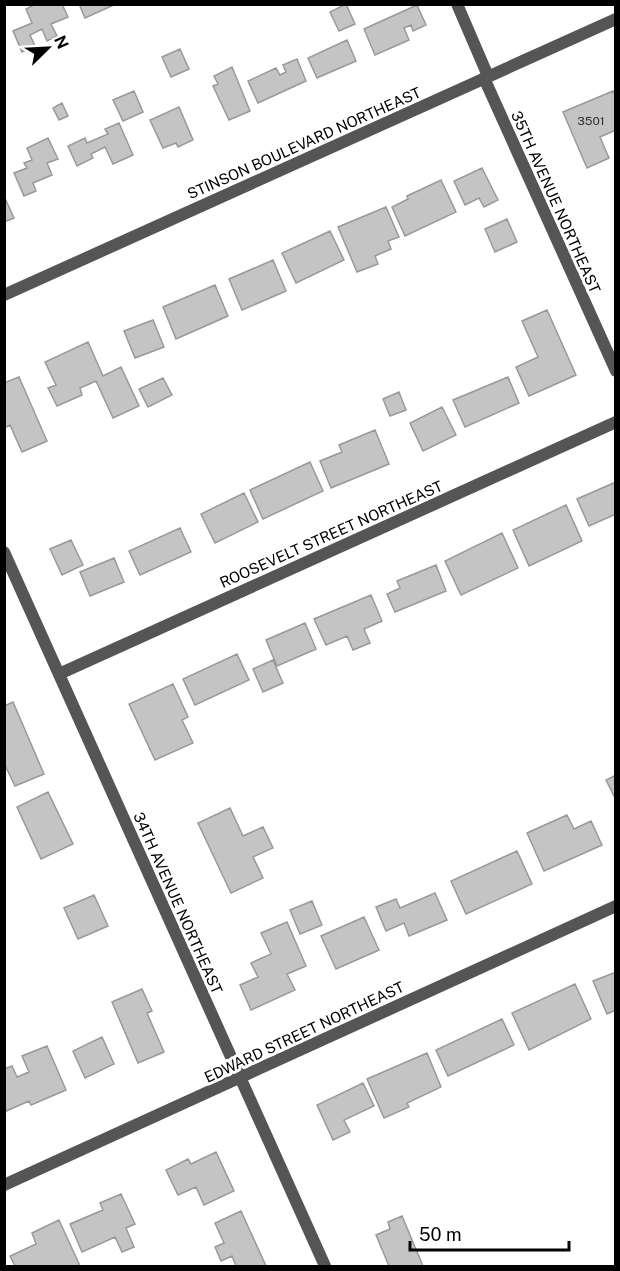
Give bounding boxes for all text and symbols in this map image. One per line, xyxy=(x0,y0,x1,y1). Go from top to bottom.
north arrow xyxy=(18,18,78,78)
text: N xyxy=(50,33,72,52)
street label: STINSON BOULEVARD NORTHEAST xyxy=(185,84,423,202)
street label: 35TH AVENUE NORTHEAST xyxy=(508,108,604,296)
house number: 3501 xyxy=(577,114,605,128)
street label: ROOSEVELT STREET NORTHEAST xyxy=(217,477,445,591)
street label: 34TH AVENUE NORTHEAST xyxy=(130,810,226,996)
street label: EDWARD STREET NORTHEAST xyxy=(201,978,407,1086)
scale bar xyxy=(410,1214,569,1252)
text: 50 m xyxy=(419,1224,462,1245)

